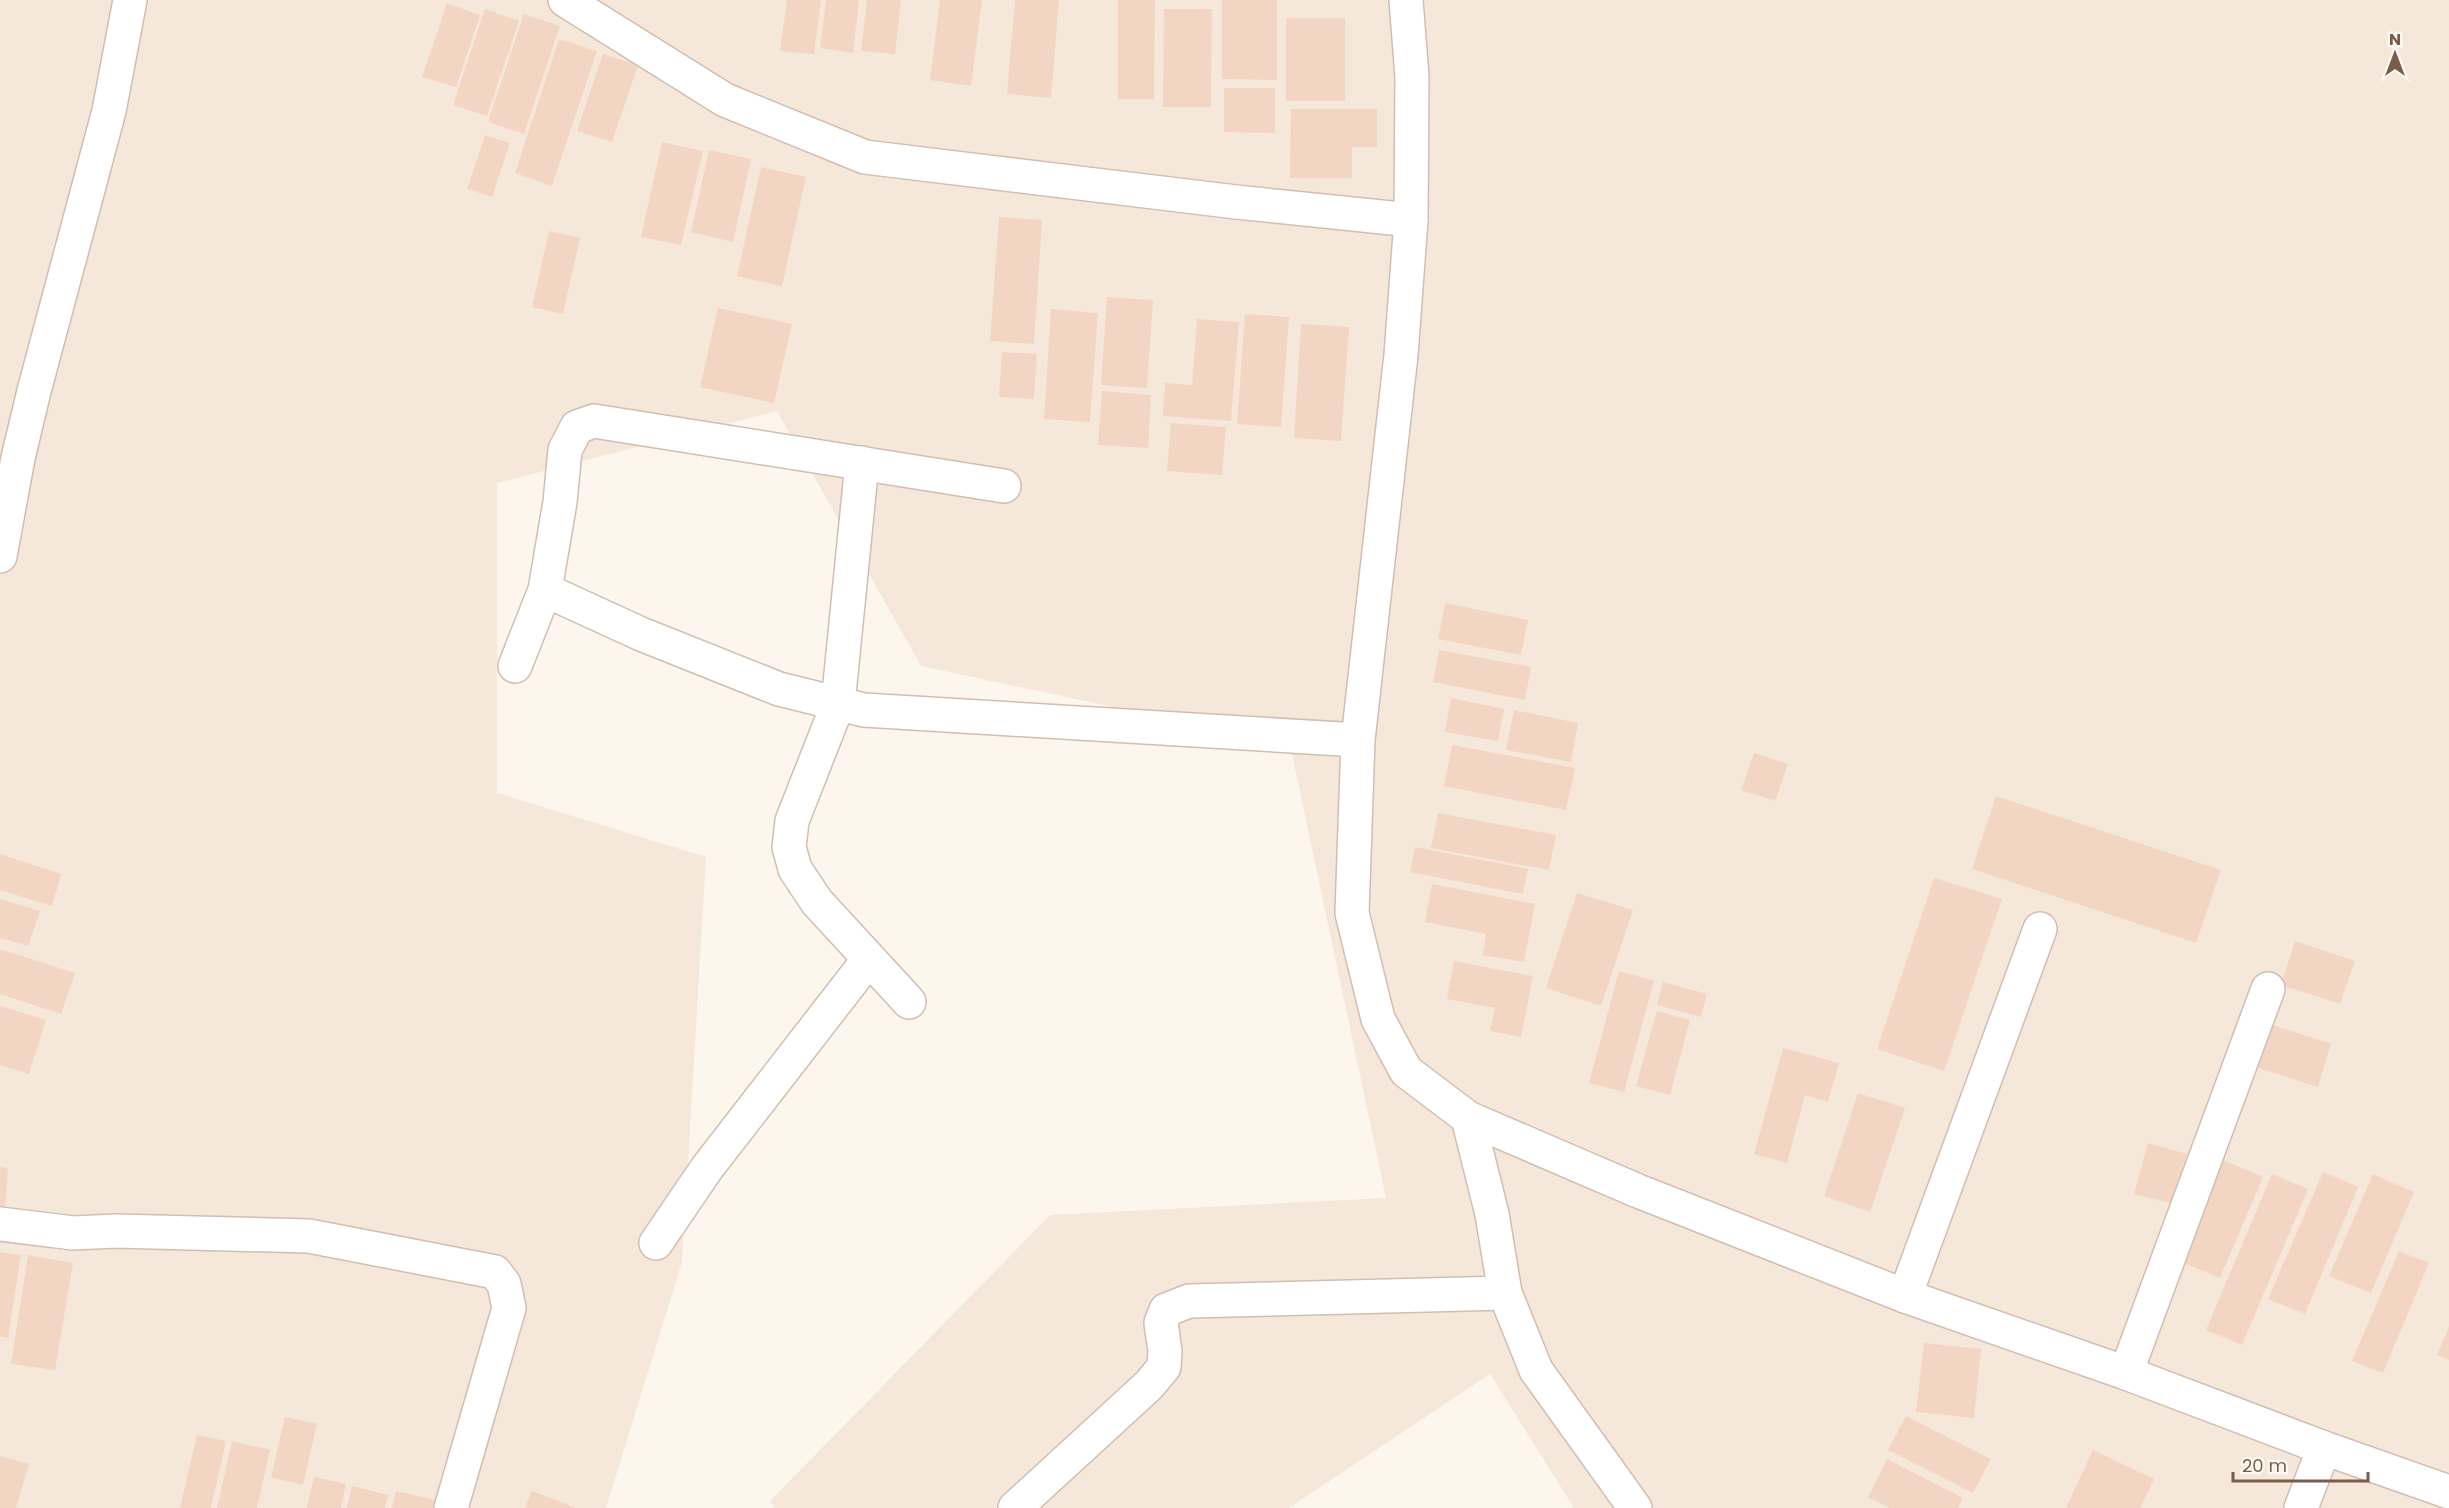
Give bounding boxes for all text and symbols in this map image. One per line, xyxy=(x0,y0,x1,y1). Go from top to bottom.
north arrow xyxy=(2365,24,2425,84)
text: N xyxy=(2389,28,2401,51)
scale bar xyxy=(2233,1445,2368,1483)
text: 20 m xyxy=(2242,1453,2287,1478)

